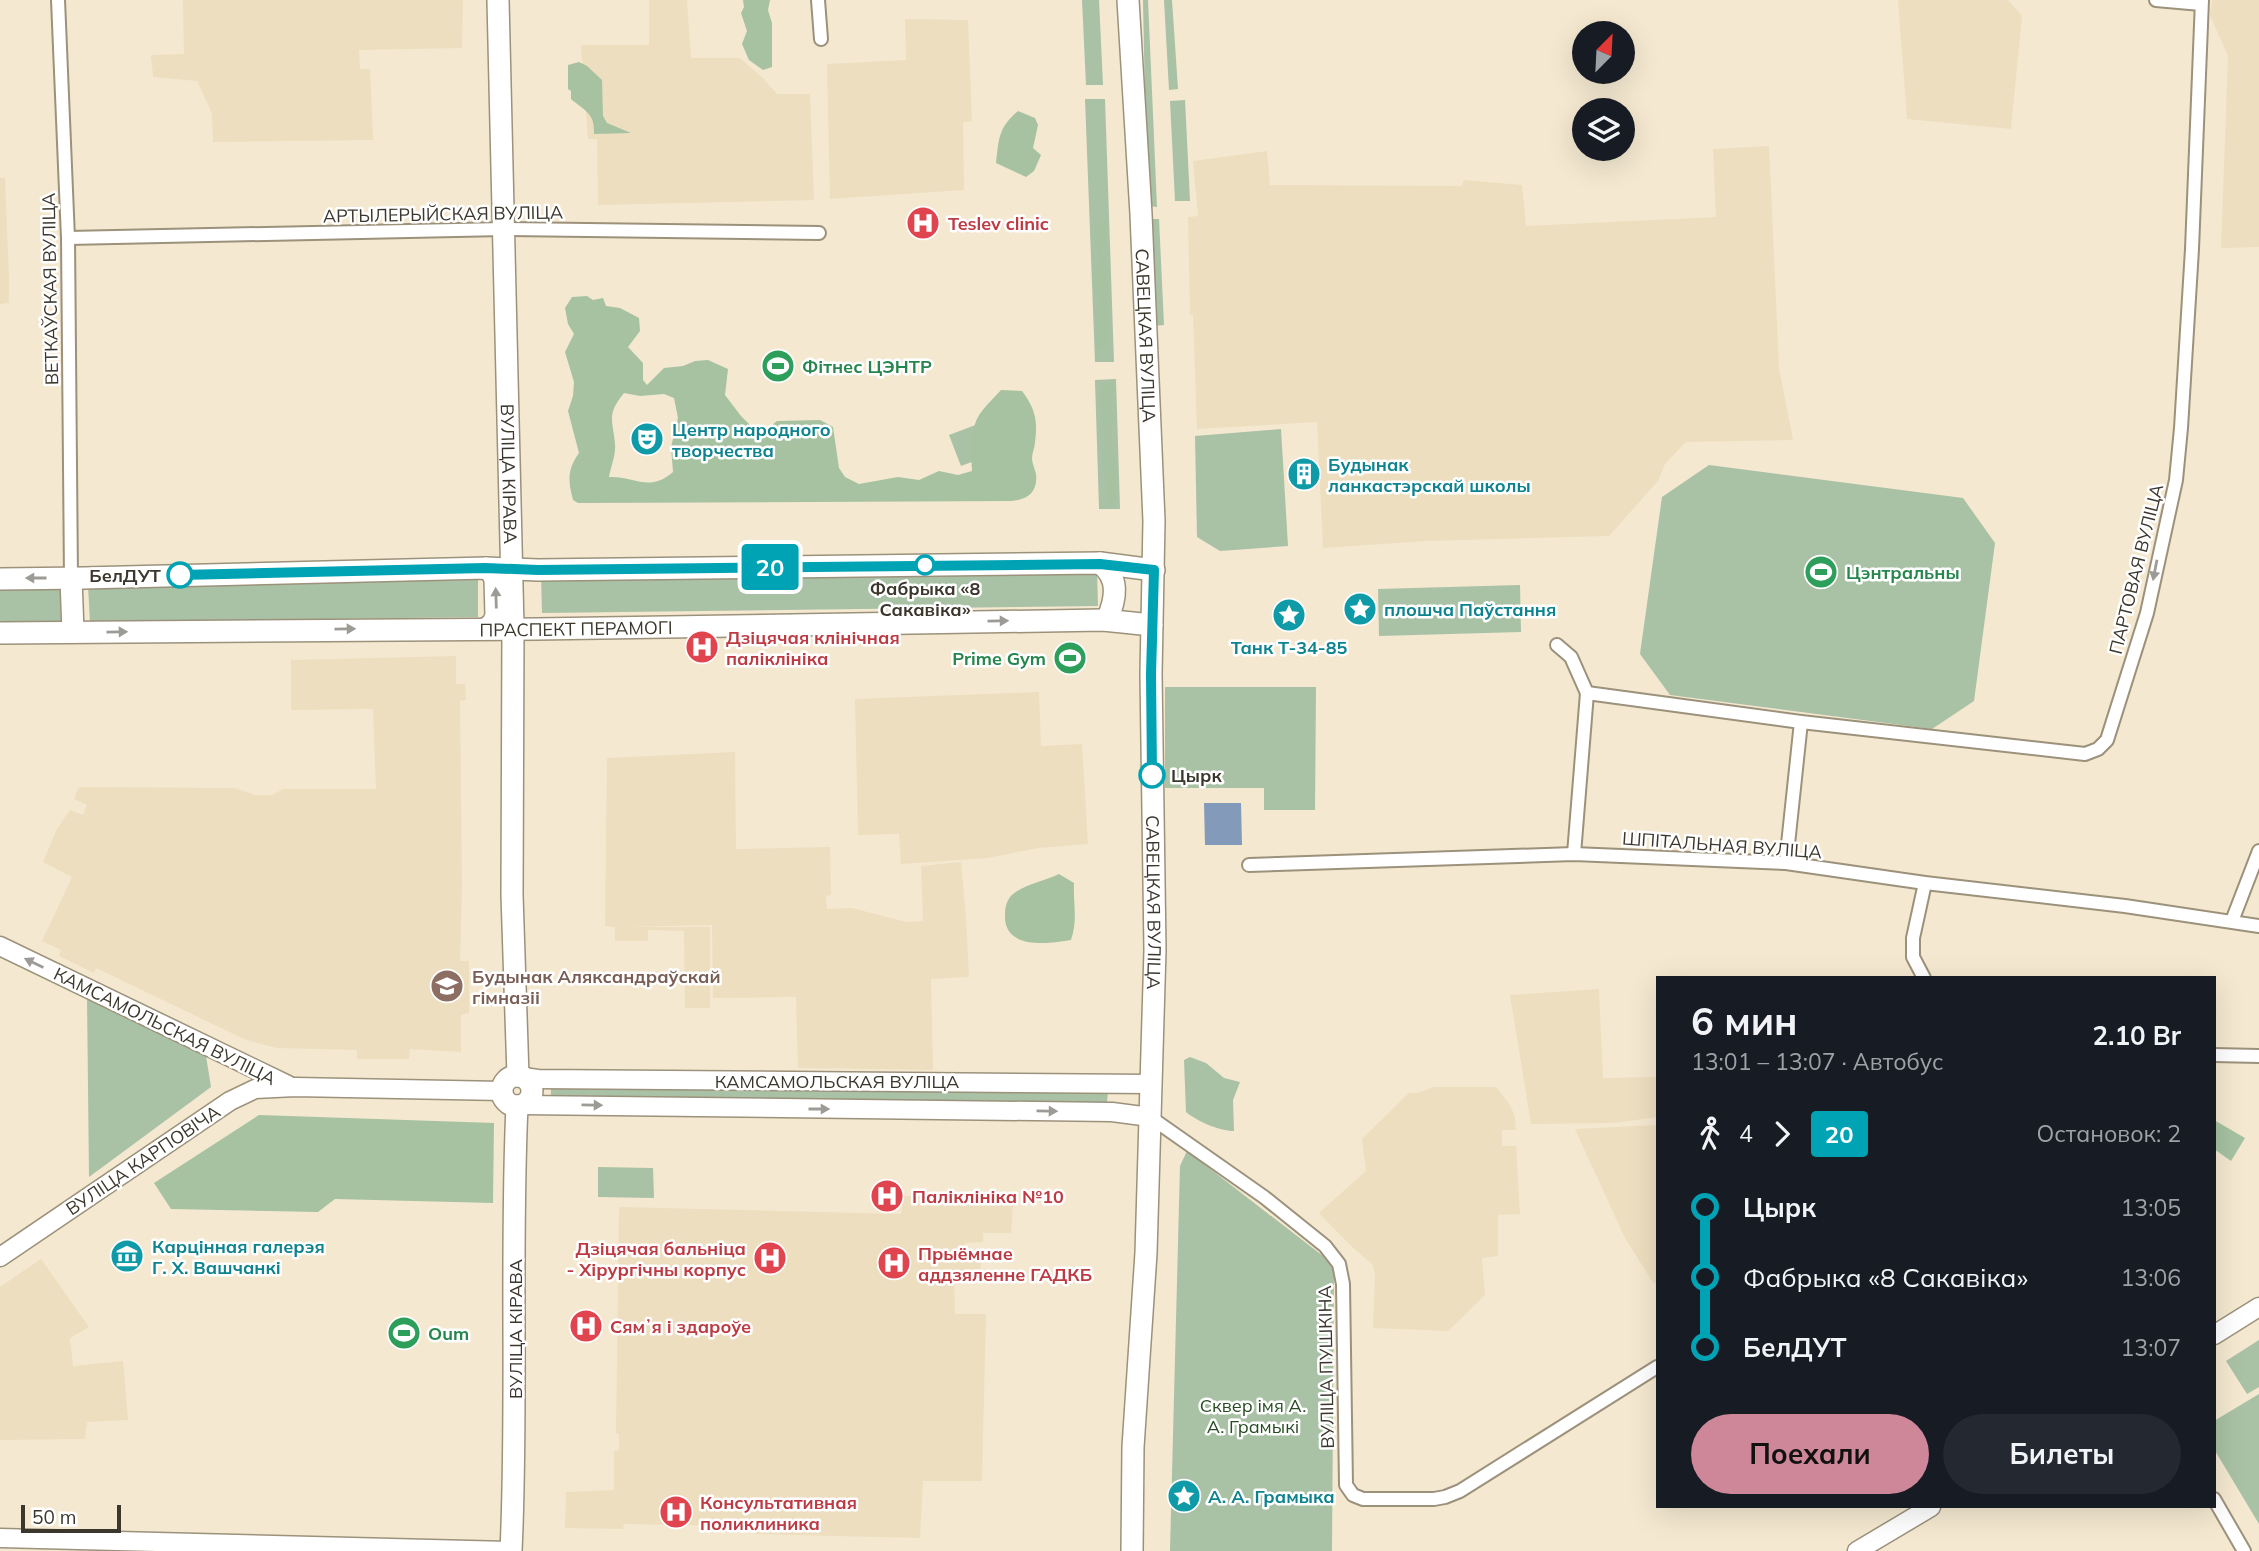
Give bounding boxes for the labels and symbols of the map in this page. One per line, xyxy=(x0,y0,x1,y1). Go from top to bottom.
north arrow xyxy=(1572,21,1634,84)
street label: ВЕТКАЎСКАЯ ВУЛІЦА xyxy=(37,193,63,385)
street label: АРТЫЛЕРЫЙСКАЯ ВУЛІЦА xyxy=(323,200,563,228)
hospital icon: Teslev clinic xyxy=(904,204,942,242)
place label: Teslev clinic xyxy=(948,212,1049,235)
street label: САВЕЦКАЯ ВУЛІЦА xyxy=(1131,248,1161,423)
sports icon: Фітнес ЦЭНТР xyxy=(759,347,797,385)
place label: Фітнес ЦЭНТР xyxy=(802,355,932,378)
street label: ВУЛІЦА КІРАВА xyxy=(496,404,522,544)
place label: Центр народного творчества xyxy=(672,418,831,462)
theatre icon: Центр народного творчества xyxy=(628,420,666,458)
place label: Будынак ланкастэрскай школы xyxy=(1328,453,1531,497)
building icon: Будынак ланкастэрскай школы xyxy=(1285,455,1323,493)
street label: ПАРТОВАЯ ВУЛІЦА xyxy=(2104,482,2168,656)
line badge: 20 xyxy=(738,544,802,590)
sports icon: Цэнтральны xyxy=(1802,553,1840,591)
marker: Фабрыка «8 Сакавіка» xyxy=(915,555,935,575)
one-way arrow xyxy=(2150,559,2161,581)
place label: Цэнтральны xyxy=(1846,561,1960,584)
marker: БелДУТ xyxy=(167,562,193,588)
place label: БелДУТ xyxy=(89,564,161,587)
one-way arrow xyxy=(24,572,46,584)
place label: Фабрыка «8 Сакавіка» xyxy=(870,577,981,621)
one-way arrow xyxy=(490,587,501,609)
place icon: плошча Паўстання xyxy=(1341,590,1379,628)
place icon: Танк Т-34-85 xyxy=(1270,596,1308,634)
place label: плошча Паўстання xyxy=(1384,598,1556,621)
street label: ПРАСПЕКТ ПЕРАМОГІ xyxy=(479,615,673,641)
one-way arrow xyxy=(987,615,1009,627)
one-way arrow xyxy=(334,624,356,635)
one-way arrow xyxy=(106,626,128,638)
place label: Дзіцячая клінічная паліклініка xyxy=(726,626,900,670)
hospital icon: Дзіцячая клінічная паліклініка xyxy=(683,628,721,666)
place label: Танк Т-34-85 xyxy=(1231,636,1348,659)
sports icon: Prime Gym xyxy=(1051,639,1089,677)
place label: Prime Gym xyxy=(952,647,1046,670)
marker: Цырк xyxy=(1139,762,1165,788)
place label: Цырк xyxy=(1171,764,1222,787)
street label: САВЕЦКАЯ ВУЛІЦА xyxy=(1142,815,1167,990)
street label: ШПІТАЛЬНАЯ ВУЛІЦА xyxy=(1621,827,1823,863)
one-way arrow xyxy=(24,957,44,969)
street label: КАМСАМОЛЬСКАЯ ВУЛІЦА xyxy=(50,962,280,1090)
place label: Будынак Аляксандраўскай гімназіі xyxy=(472,965,721,1009)
school or university icon: Будынак Аляксандраўскай гімназіі xyxy=(428,967,466,1005)
street label: КАМСАМОЛЬСКАЯ ВУЛІЦА xyxy=(715,1070,959,1093)
street label: ВУЛІЦА КАРПОВІЧА xyxy=(61,1100,225,1220)
one-way arrow xyxy=(581,1100,603,1111)
one-way arrow xyxy=(809,1103,831,1115)
one-way arrow xyxy=(1036,1105,1058,1117)
hospital icon: Паліклініка №10 xyxy=(868,1177,906,1215)
place label: Паліклініка №10 xyxy=(912,1185,1064,1208)
place label: Карцінная галерэя Г. Х. Вашчанкі xyxy=(152,1235,325,1279)
museum icon: Карцінная галерэя Г. Х. Вашчанкі xyxy=(108,1237,146,1275)
place label: Дзіцячая бальніца - Хірургічны корпус xyxy=(566,1237,746,1281)
hospital icon: Дзіцячая бальніца - Хірургічны корпус xyxy=(751,1239,789,1277)
place label: Прыёмнае аддзяленне ГАДКБ xyxy=(918,1242,1092,1286)
hospital icon: Прыёмнае аддзяленне ГАДКБ xyxy=(875,1244,913,1282)
street label: ВУЛІЦА КІРАВА xyxy=(504,1259,527,1399)
street label: ВУЛІЦА ПУШКІНА xyxy=(1313,1285,1339,1449)
hospital icon: Сямʼя і здароўе xyxy=(567,1307,605,1345)
sports icon: Oum xyxy=(385,1314,423,1352)
place label: Сямʼя і здароўе xyxy=(610,1315,751,1338)
place label: Oum xyxy=(428,1322,469,1345)
park label: Сквер імя А. А. Грамыкі xyxy=(1200,1394,1306,1438)
place icon: А. А. Грамыка xyxy=(1165,1477,1203,1515)
place label: А. А. Грамыка xyxy=(1208,1485,1335,1508)
place label: Консультативная поликлиника xyxy=(700,1491,857,1535)
hospital icon: Консультативная поликлиника xyxy=(657,1493,695,1531)
scale bar xyxy=(21,1502,121,1534)

